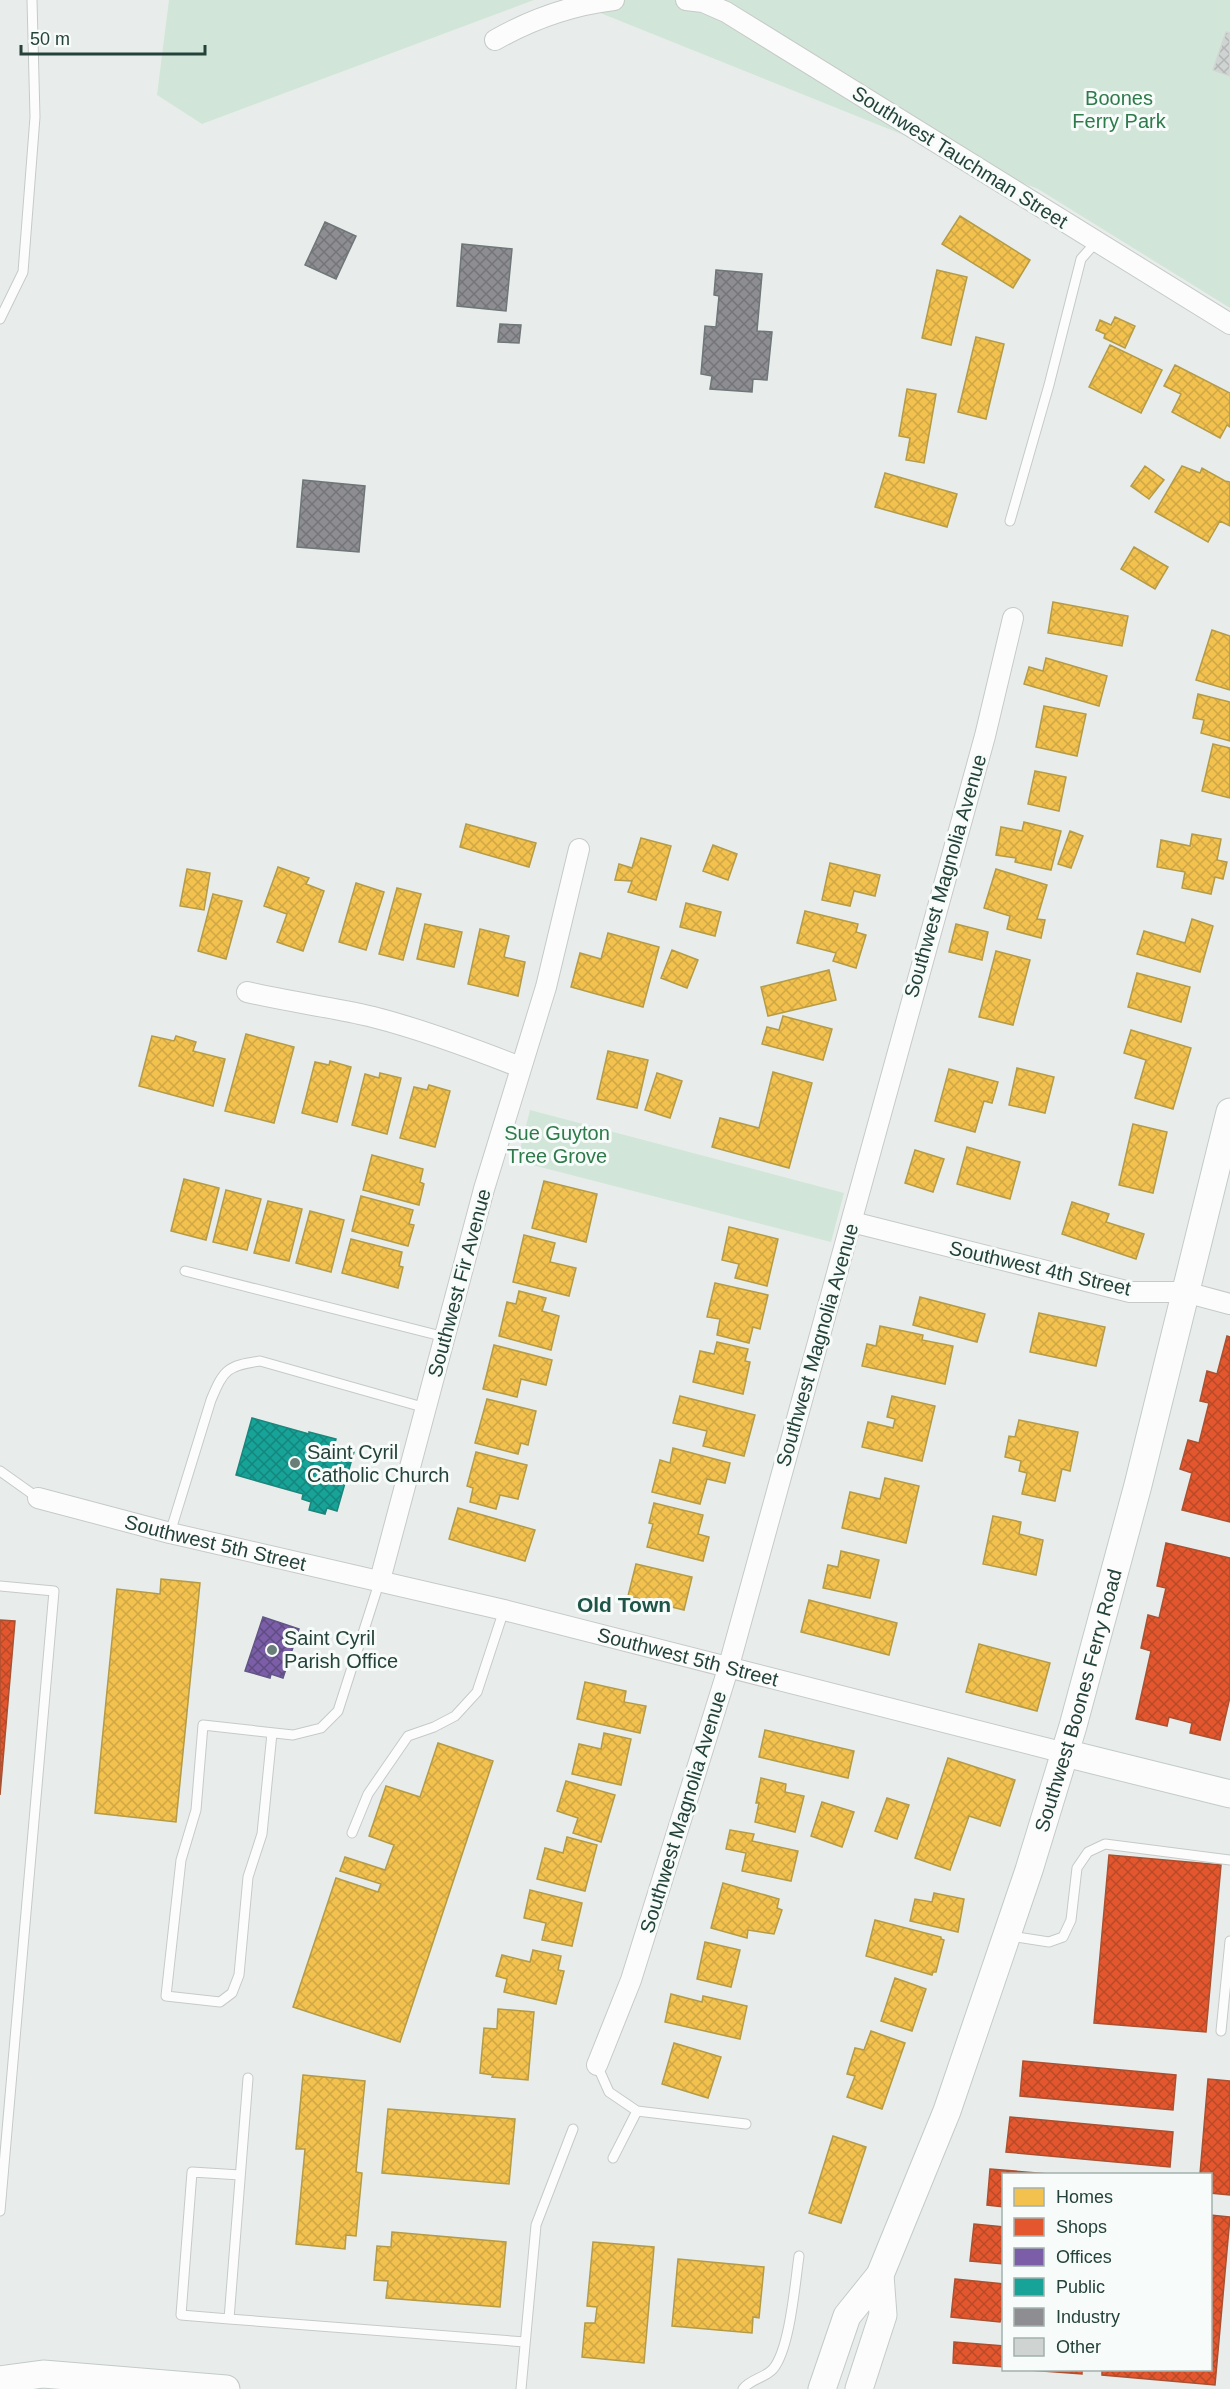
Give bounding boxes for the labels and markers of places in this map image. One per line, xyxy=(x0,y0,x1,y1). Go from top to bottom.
place label: Saint Cyril Catholic Church xyxy=(307,1441,449,1486)
marker: Saint Cyril Catholic Church xyxy=(288,1456,302,1470)
place label: Saint Cyril Parish Office xyxy=(284,1627,398,1672)
marker: Saint Cyril Parish Office xyxy=(265,1643,279,1657)

